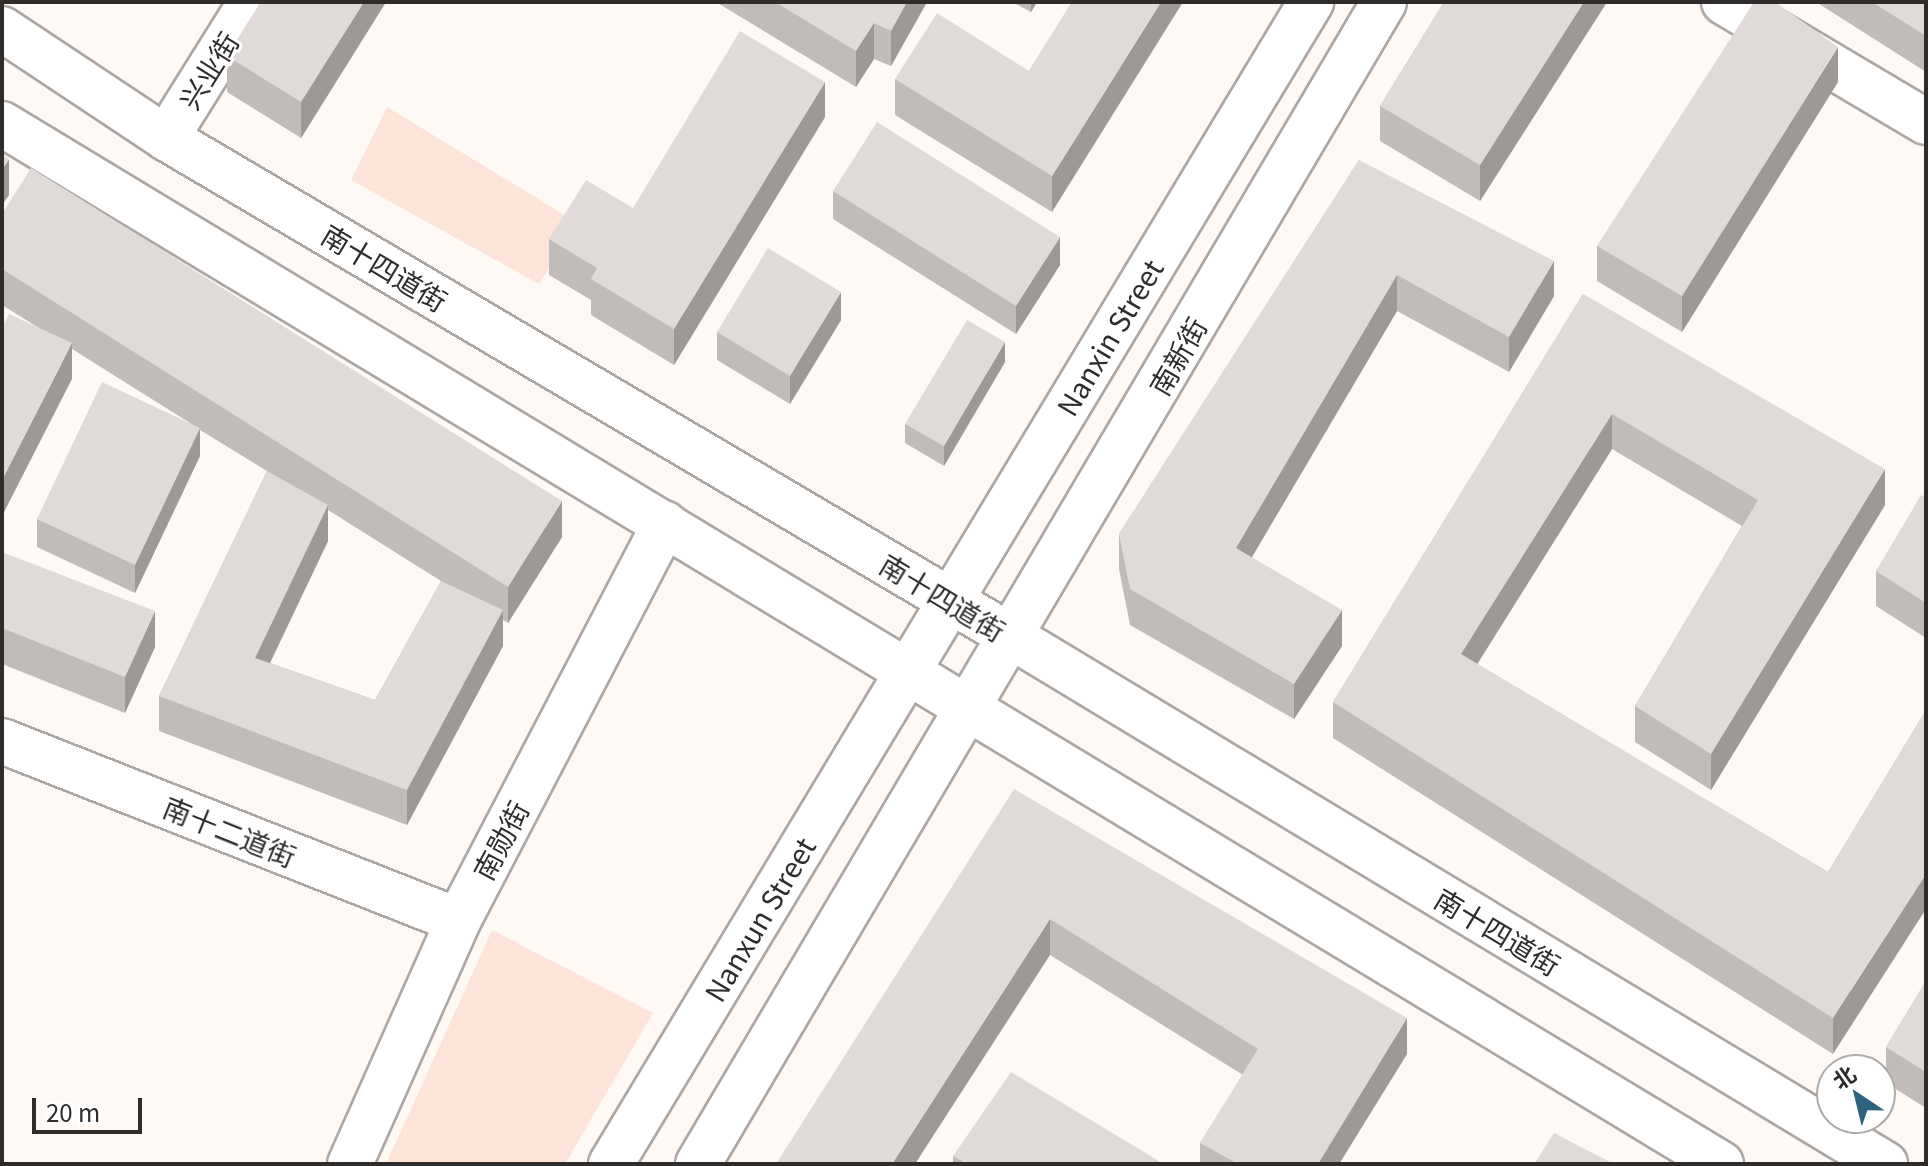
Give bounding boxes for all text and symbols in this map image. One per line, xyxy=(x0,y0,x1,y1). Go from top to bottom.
street label: 兴业街 xyxy=(171,25,245,115)
street label: 南十四道街 xyxy=(316,217,454,317)
street label: Nanxin Street xyxy=(1049,253,1169,421)
street label: 南新街 xyxy=(1141,311,1213,401)
street label: 南十四道街 xyxy=(874,547,1012,647)
street label: 南十二道街 xyxy=(159,789,301,873)
street label: 南勋街 xyxy=(465,795,535,885)
street label: Nanxun Street xyxy=(697,831,821,1007)
street label: 南十四道街 xyxy=(1429,881,1567,981)
north arrow xyxy=(1816,1054,1896,1134)
text: 北 xyxy=(1825,1057,1862,1095)
scale bar xyxy=(36,1082,146,1132)
text: 20 m xyxy=(46,1094,100,1129)

